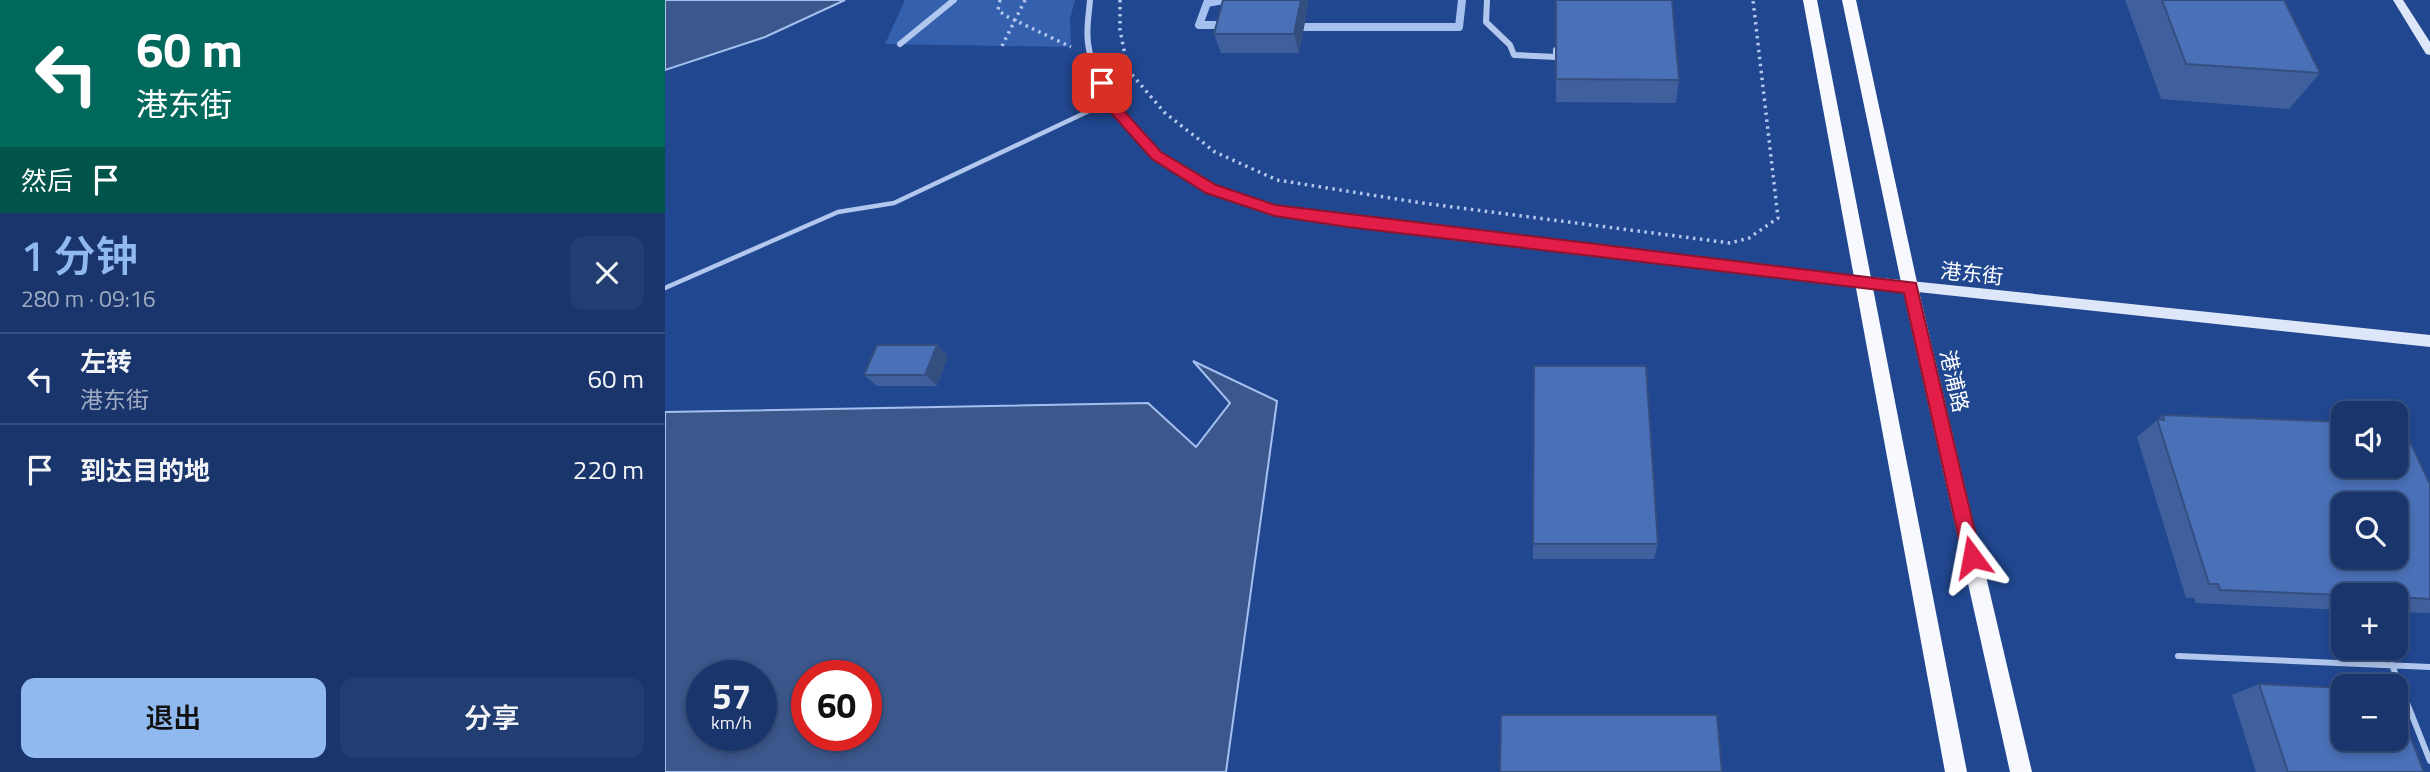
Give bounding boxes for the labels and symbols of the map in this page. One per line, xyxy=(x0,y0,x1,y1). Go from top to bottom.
pin xyxy=(1072,53,1132,113)
street label: 港东街 xyxy=(1939,254,2005,292)
street label: 港浦路 xyxy=(1932,347,1978,415)
position arrow xyxy=(1935,520,2009,594)
speed limit sign: 60 xyxy=(791,660,882,751)

